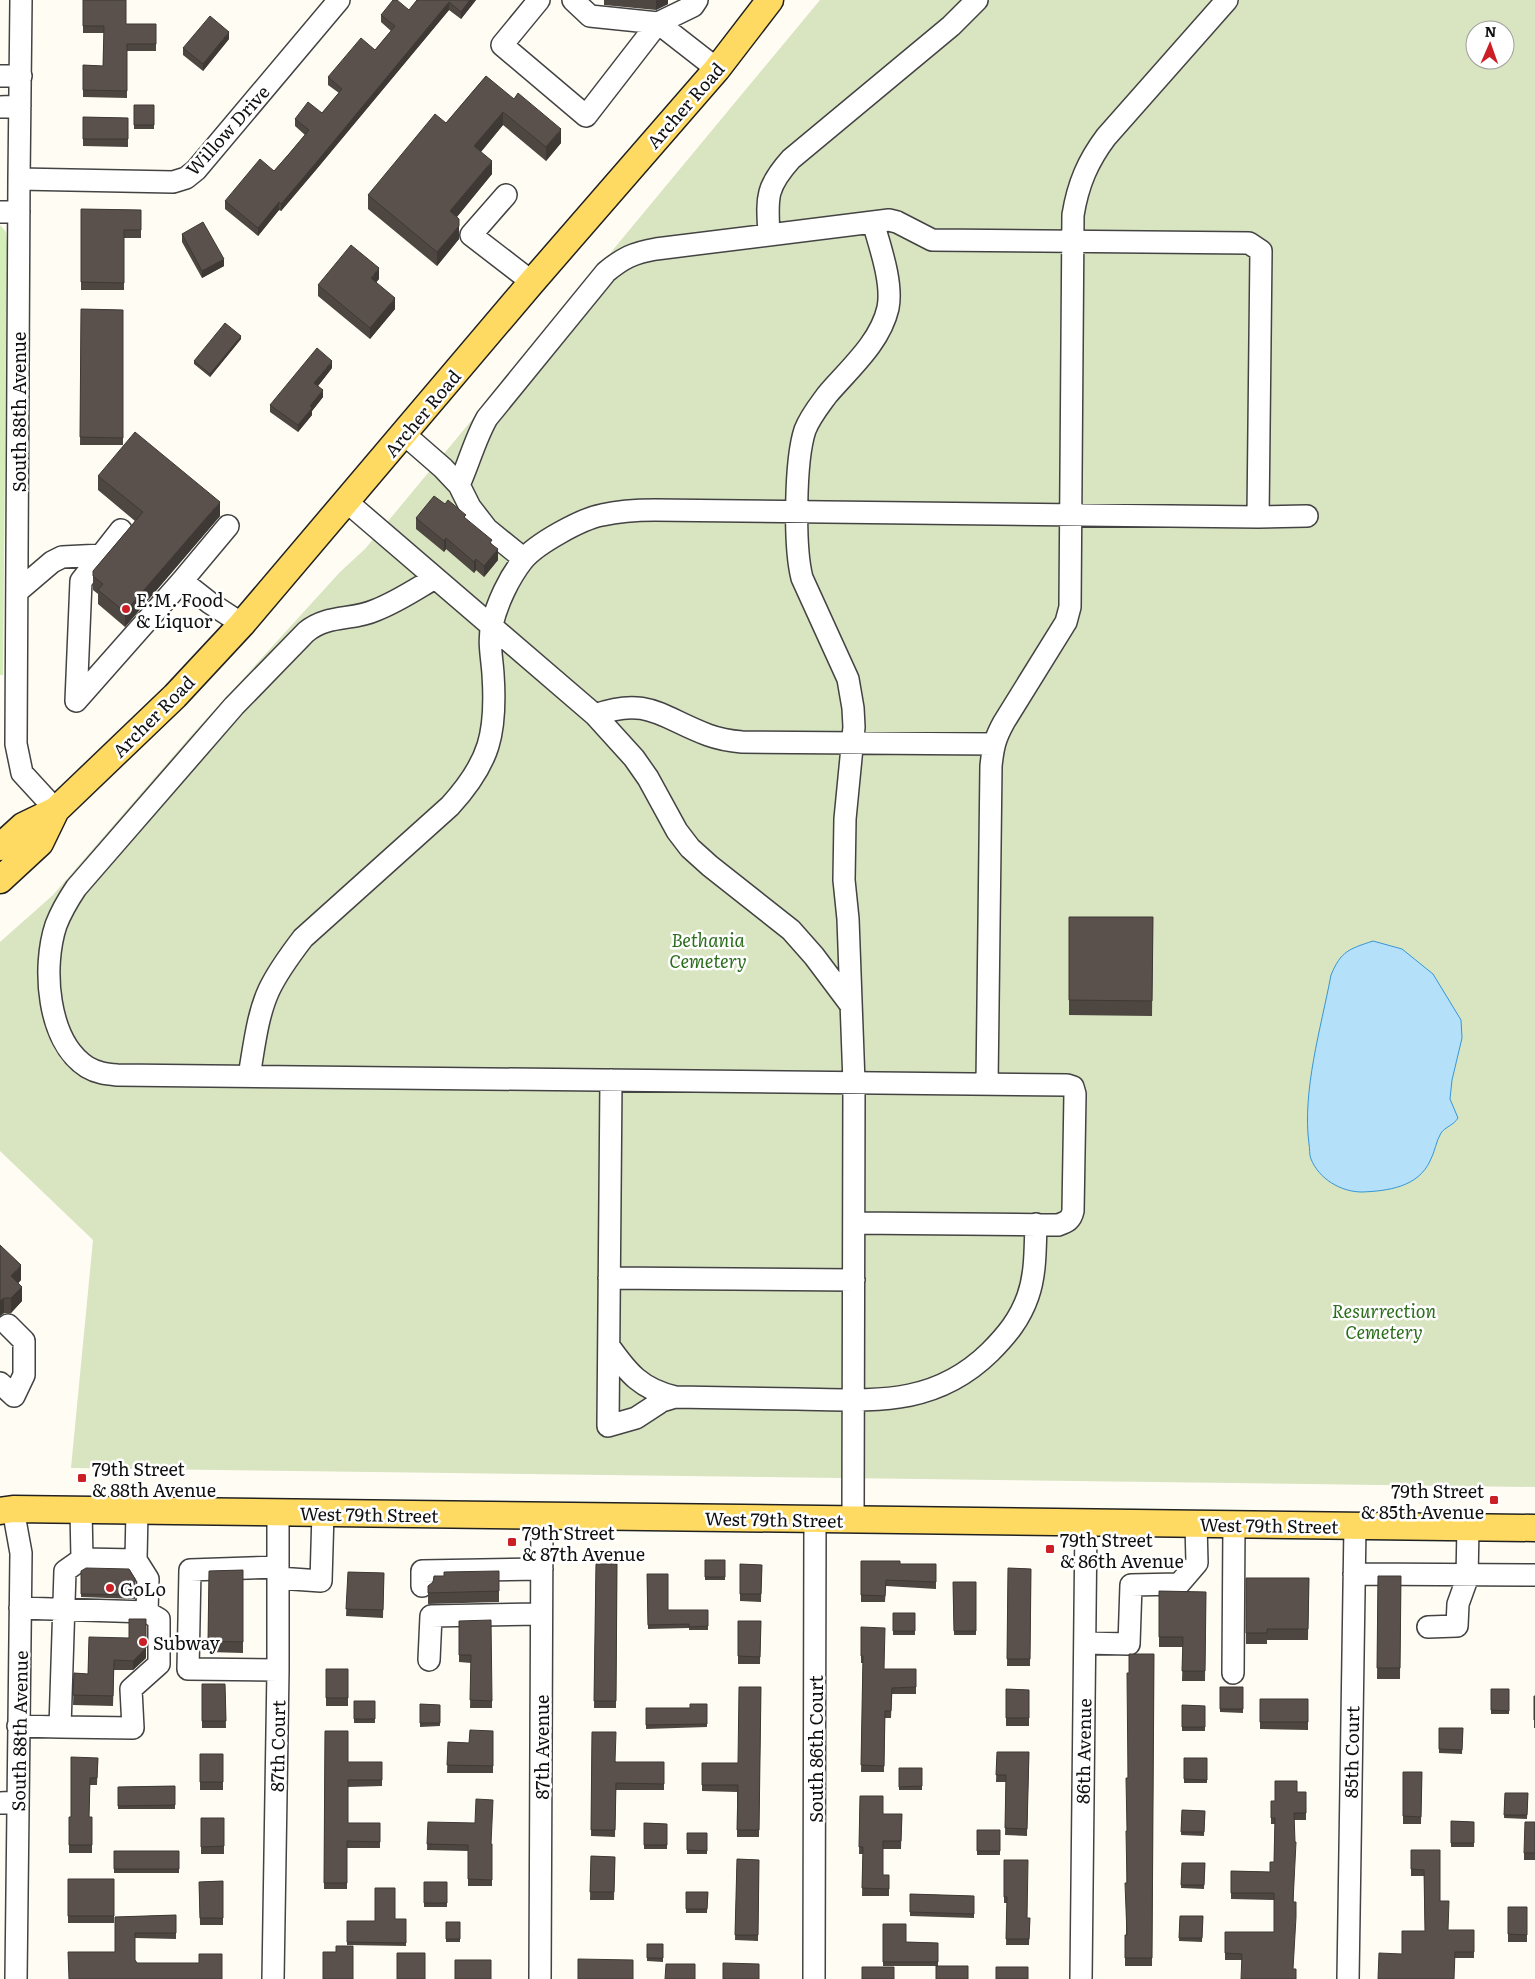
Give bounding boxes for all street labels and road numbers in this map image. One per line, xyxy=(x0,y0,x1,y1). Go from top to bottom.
street label: Archer Road xyxy=(640,56,730,154)
street label: Willow Drive xyxy=(179,79,275,181)
street label: South 88th Avenue xyxy=(5,332,32,492)
street label: Archer Road xyxy=(377,363,467,463)
street label: Archer Road xyxy=(106,669,200,763)
street label: West 79th Street xyxy=(299,1499,439,1529)
street label: West 79th Street xyxy=(704,1504,844,1534)
street label: West 79th Street xyxy=(1199,1510,1339,1540)
street label: South 88th Avenue xyxy=(4,1650,34,1812)
street label: South 86th Court xyxy=(802,1675,829,1823)
street label: 87th Avenue xyxy=(528,1695,555,1799)
street label: 86th Avenue xyxy=(1069,1698,1097,1804)
street label: 87th Court xyxy=(263,1699,291,1792)
street label: 85th Court xyxy=(1337,1705,1365,1798)

